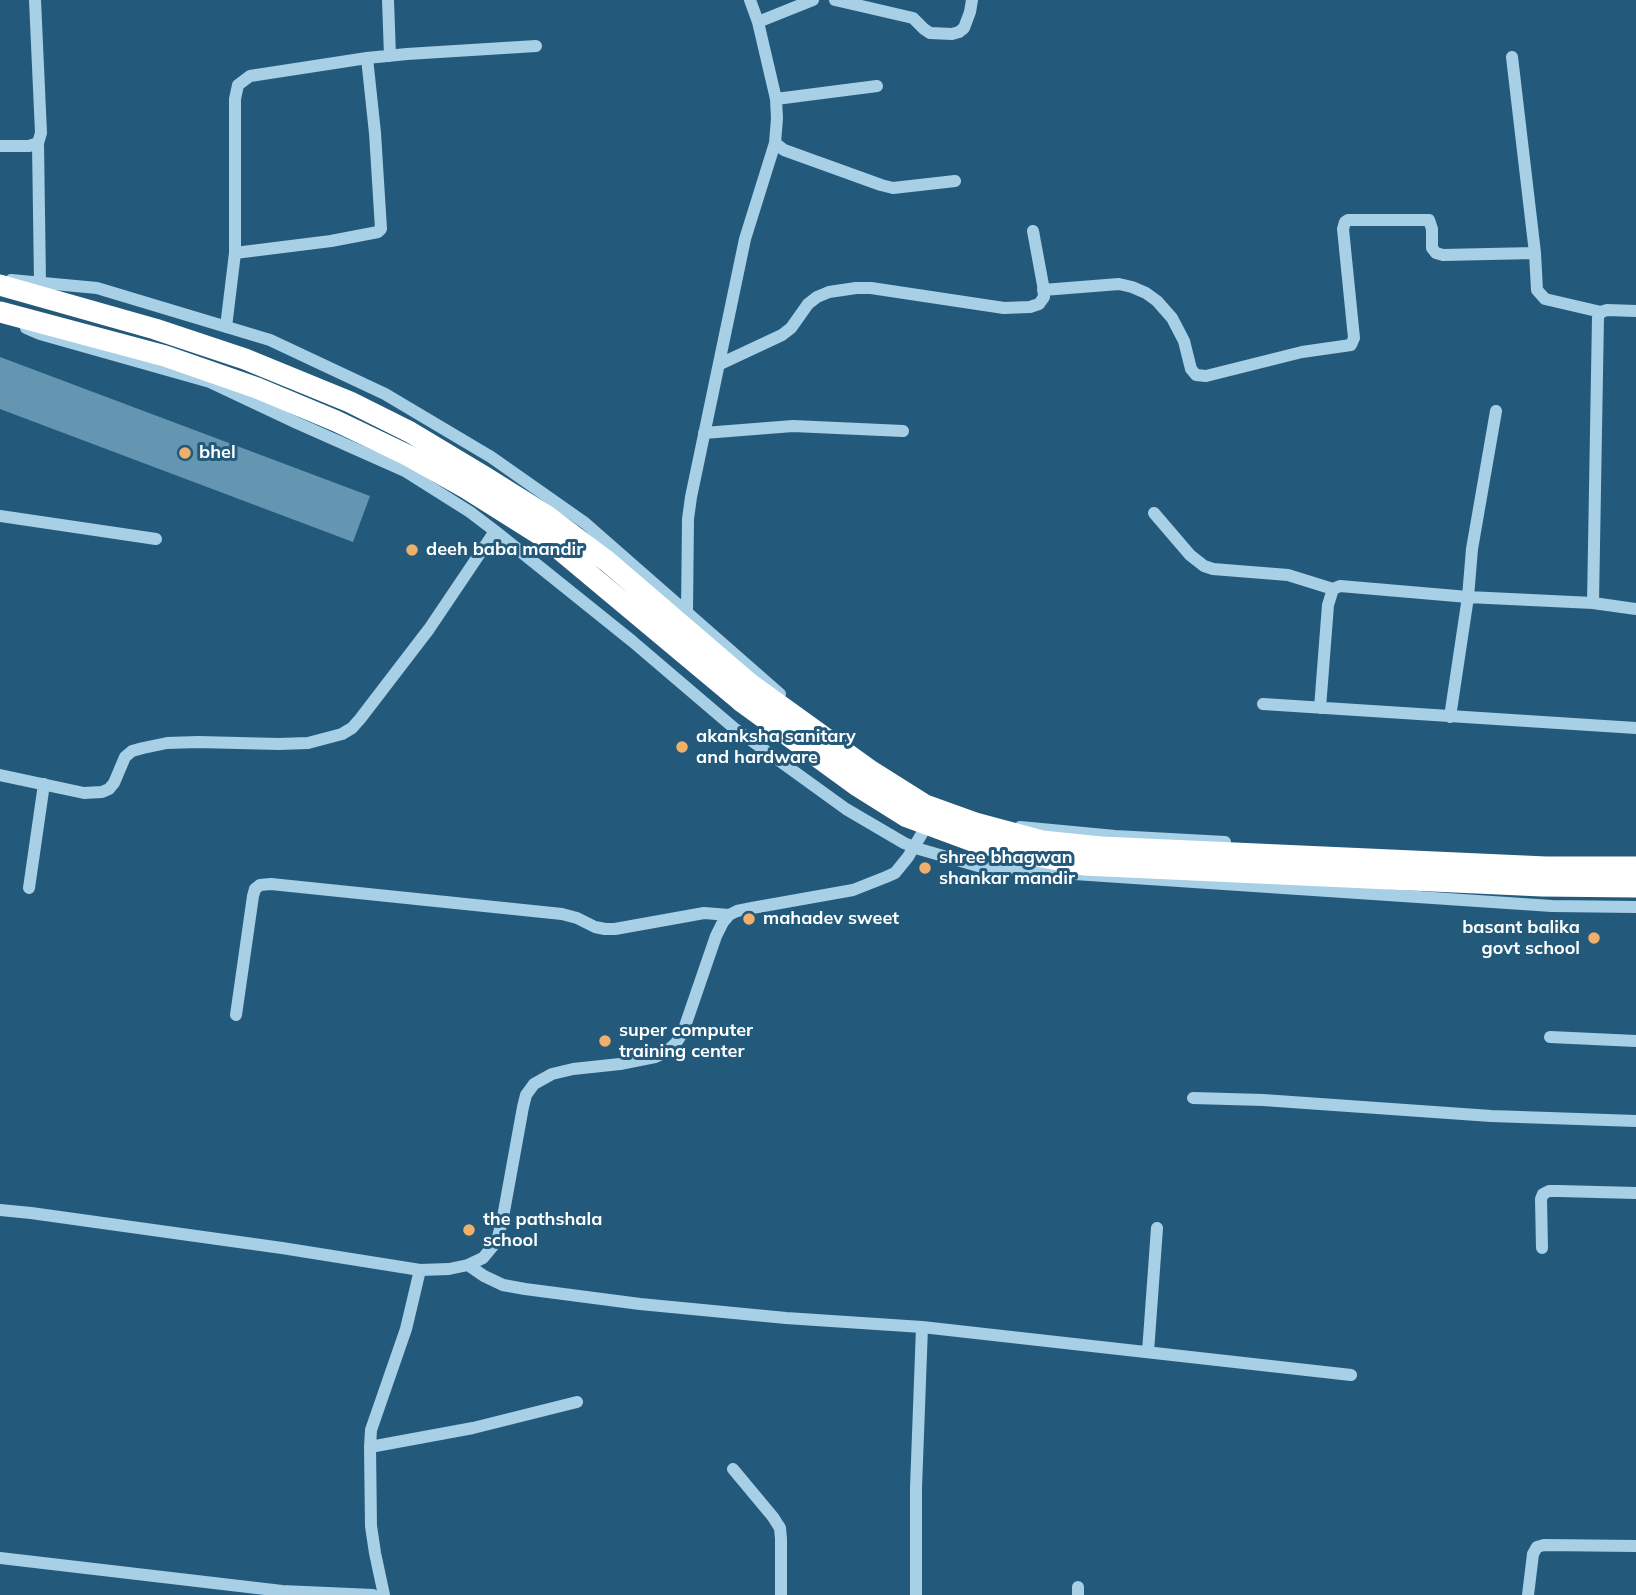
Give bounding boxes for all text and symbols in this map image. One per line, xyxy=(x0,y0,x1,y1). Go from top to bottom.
place label: bhel xyxy=(199,442,236,464)
marker: bhel xyxy=(177,445,193,461)
place label: deeh baba mandir xyxy=(426,539,583,561)
marker: deeh baba mandir xyxy=(404,542,420,558)
place label: akanksha sanitary and hardware xyxy=(696,726,856,768)
marker: akanksha sanitary and hardware xyxy=(674,739,690,755)
place label: shree bhagwan shankar mandir xyxy=(939,847,1075,890)
marker: shree bhagwan shankar mandir xyxy=(917,860,933,876)
place label: mahadev sweet xyxy=(763,908,899,930)
marker: mahadev sweet xyxy=(741,911,757,927)
place label: basant balika govt school xyxy=(1462,917,1580,960)
marker: basant balika govt school xyxy=(1586,930,1602,946)
place label: super computer training center xyxy=(619,1020,753,1062)
marker: super computer training center xyxy=(597,1033,613,1049)
place label: the pathshala school xyxy=(483,1209,602,1252)
marker: the pathshala school xyxy=(461,1222,477,1238)

